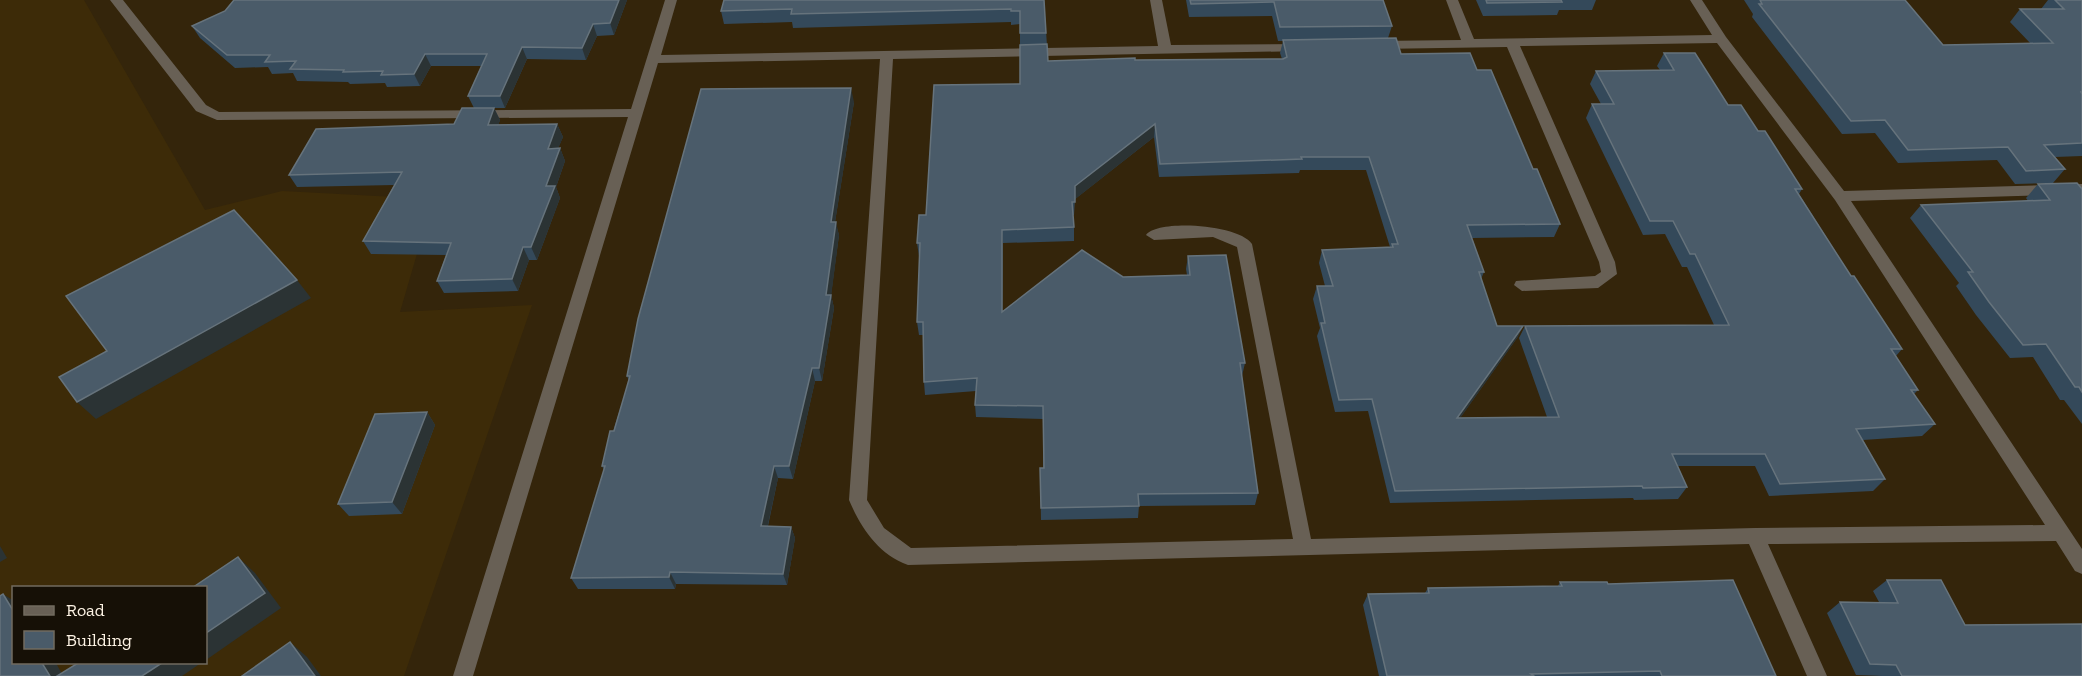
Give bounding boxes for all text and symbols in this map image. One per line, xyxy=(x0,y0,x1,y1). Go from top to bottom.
legend xyxy=(12,586,207,664)
text: Road xyxy=(66,599,105,621)
text: Building xyxy=(66,629,132,651)

